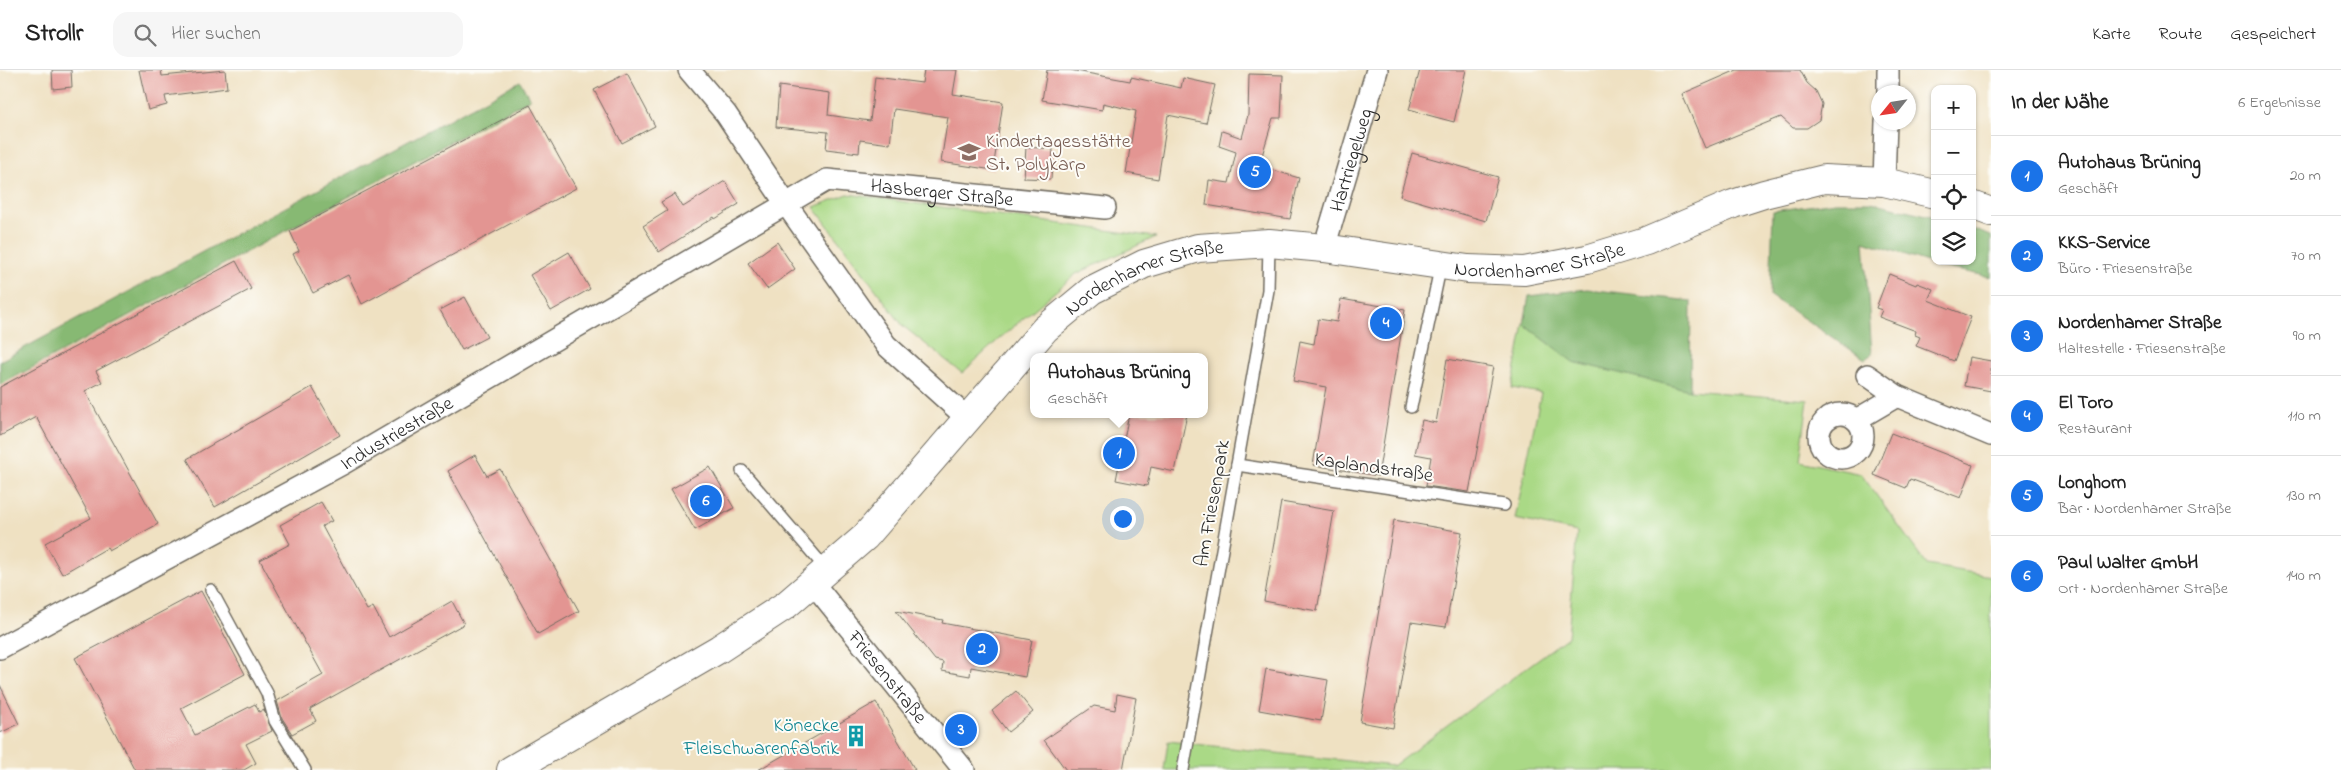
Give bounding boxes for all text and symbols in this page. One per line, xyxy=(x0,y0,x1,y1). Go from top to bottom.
search box xyxy=(113,12,463,57)
text: Strollr xyxy=(25,17,83,52)
icon: search xyxy=(131,21,159,49)
text: Hier suchen xyxy=(171,21,261,48)
text: Karte xyxy=(2092,22,2130,48)
text: Route xyxy=(2158,22,2202,48)
text: Gespeichert xyxy=(2230,22,2316,48)
north arrow xyxy=(1871,85,1916,130)
map controls xyxy=(1931,85,1976,265)
button: + xyxy=(1931,85,1976,130)
text: In der Nähe xyxy=(2011,88,2109,118)
text: 6 Ergebnisse xyxy=(2238,91,2321,115)
street label: Hartriegelweg xyxy=(1324,105,1383,216)
place label: Kindertagesstätte St. Polykarp xyxy=(986,128,1131,180)
button: − xyxy=(1931,130,1976,175)
school or university icon: Kindertagesstätte St. Polykarp xyxy=(956,139,982,165)
text: Autohaus Brüning xyxy=(2058,150,2201,177)
pin: 5 xyxy=(1239,153,1271,191)
text: 1 xyxy=(2024,164,2030,188)
text: 20 m xyxy=(2290,164,2321,188)
street label: Hasberger Straße xyxy=(869,172,1015,216)
button: locate xyxy=(1931,175,1976,220)
text: Geschäft xyxy=(2058,177,2118,201)
button: layers xyxy=(1931,220,1976,265)
text: KKS-Service xyxy=(2058,230,2150,257)
street label: Nordenhamer Straße xyxy=(1059,234,1225,324)
street label: Nordenhamer Straße xyxy=(1452,236,1629,288)
text: 2 xyxy=(2023,244,2031,268)
text: 70 m xyxy=(2291,244,2321,268)
text: Büro · Friesenstraße xyxy=(2058,257,2193,281)
pin: 4 xyxy=(1370,304,1402,342)
text: Nordenhamer Straße xyxy=(2058,310,2222,337)
text: 3 xyxy=(2024,324,2030,348)
text: 90 m xyxy=(2293,324,2321,348)
text: Haltestelle · Friesenstraße xyxy=(2058,337,2226,361)
popup xyxy=(1030,353,1208,418)
text: Autohaus Brüning xyxy=(1048,360,1190,387)
text: Geschäft xyxy=(1048,387,1108,411)
street label: Industriestraße xyxy=(336,390,459,479)
text: El Toro xyxy=(2058,390,2113,417)
text: 4 xyxy=(2024,404,2030,428)
text: 110 m xyxy=(2287,404,2321,428)
text: Restaurant xyxy=(2058,417,2132,441)
pin: 1 xyxy=(1103,434,1135,472)
street label: Am Friesenpark xyxy=(1188,437,1239,569)
street label: Kaplandstraße xyxy=(1313,446,1435,491)
text: Longhorn xyxy=(2058,470,2126,497)
pin: 6 xyxy=(690,482,722,520)
text: 5 xyxy=(2022,484,2032,508)
text: 130 m xyxy=(2286,484,2321,508)
text: Bar · Nordenhamer Straße xyxy=(2058,497,2231,521)
your location xyxy=(1110,506,1136,532)
text: Paul Walter GmbH xyxy=(2058,550,2198,577)
text: 6 xyxy=(2023,564,2031,588)
text: 140 m xyxy=(2286,564,2321,588)
text: Ort · Nordenhamer Straße xyxy=(2058,577,2228,601)
street label: Friesenstraße xyxy=(839,624,933,731)
pin: 2 xyxy=(966,630,998,668)
pin: 3 xyxy=(945,711,977,749)
place label: Könecke Fleischwarenfabrik xyxy=(682,712,839,764)
building icon: Könecke Fleischwarenfabrik xyxy=(843,723,869,749)

